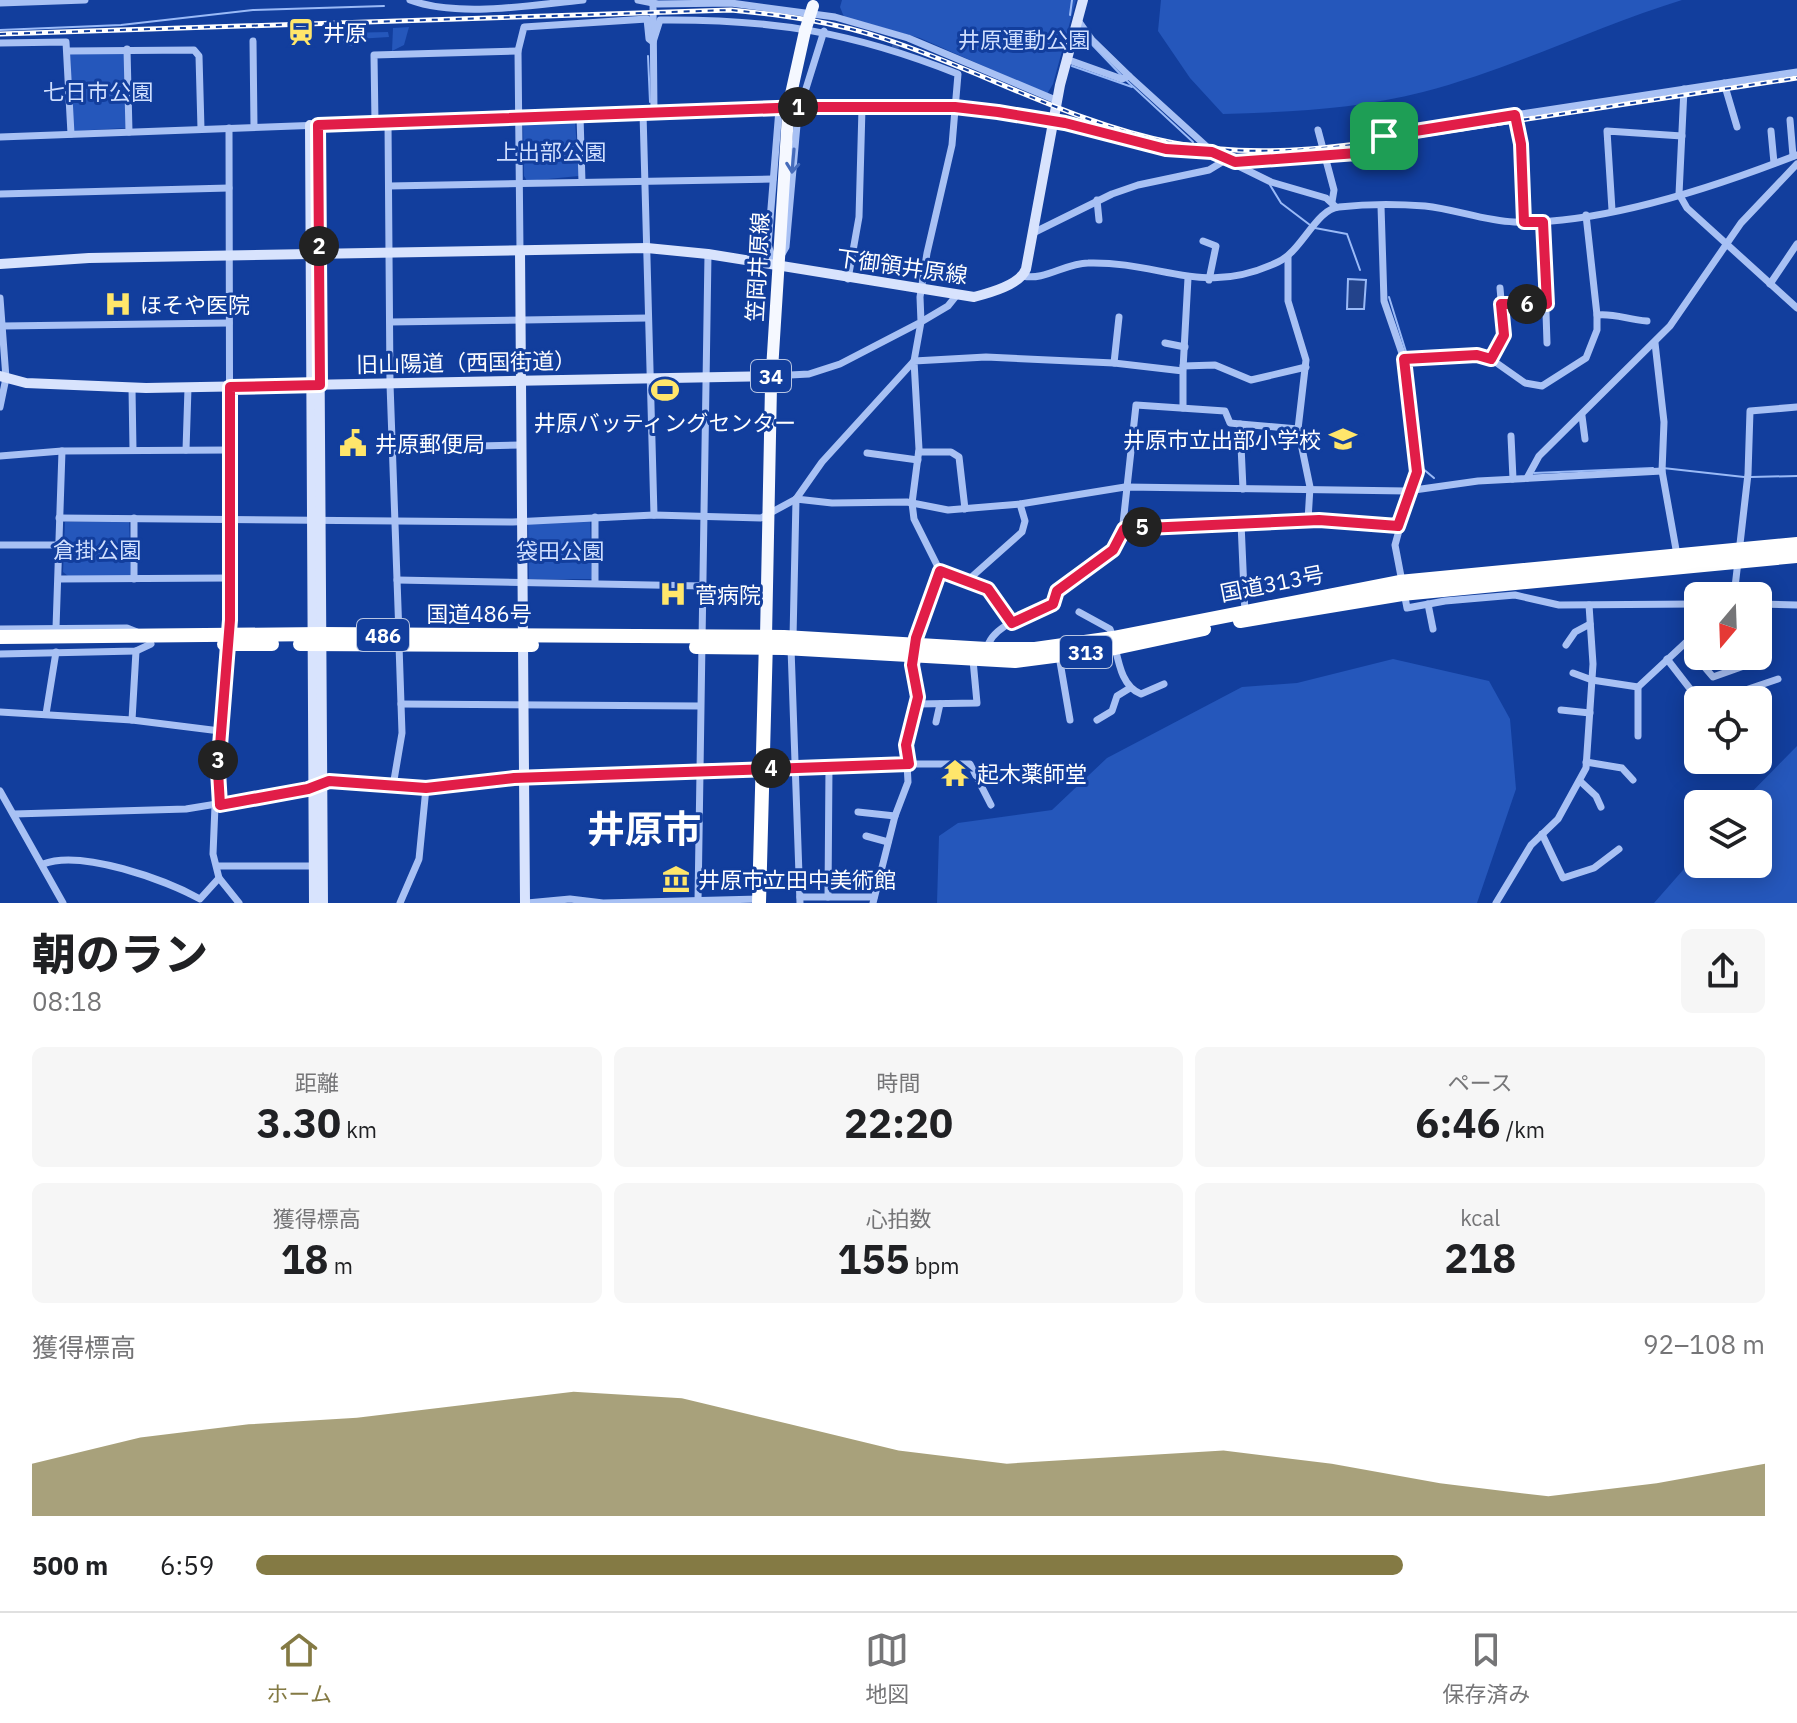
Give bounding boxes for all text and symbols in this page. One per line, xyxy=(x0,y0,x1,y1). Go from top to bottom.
station icon: 井原 xyxy=(286,17,316,47)
place label: 井原 xyxy=(323,18,367,47)
park label: 井原運動公園 xyxy=(958,25,1090,54)
park label: 七日市公園 xyxy=(43,77,153,106)
pin: 1 xyxy=(778,87,818,127)
text: 1 xyxy=(791,92,805,121)
pin xyxy=(1350,102,1418,170)
icon: arrive xyxy=(1362,114,1406,158)
park label: 上出部公園 xyxy=(496,137,606,166)
one-way arrow xyxy=(786,147,801,174)
street label: 笠岡井原線 xyxy=(740,211,774,323)
pin: 2 xyxy=(299,226,339,266)
text: 2 xyxy=(312,231,326,260)
street label: 下御領井原線 xyxy=(835,242,969,290)
pin: 6 xyxy=(1507,284,1547,324)
hospital icon: ほそや医院 xyxy=(103,289,133,319)
text: 6 xyxy=(1520,289,1534,318)
place label: ほそや医院 xyxy=(140,290,250,319)
street label: 旧山陽道（西国街道） xyxy=(356,346,576,378)
road number: 34 xyxy=(751,360,791,392)
sports icon: 井原バッティングセンター xyxy=(650,375,680,405)
place label: 井原バッティングセンター xyxy=(534,408,796,437)
school or university icon: 井原市立出部小学校 xyxy=(1328,424,1358,454)
place label: 井原市立出部小学校 xyxy=(1123,425,1321,454)
public building icon: 井原郵便局 xyxy=(338,428,368,458)
place label: 井原郵便局 xyxy=(375,429,485,458)
pin: 5 xyxy=(1122,507,1162,547)
text: 5 xyxy=(1135,512,1149,541)
park label: 倉掛公園 xyxy=(53,535,141,564)
park label: 袋田公園 xyxy=(516,536,604,565)
street label: 国道313号 xyxy=(1217,559,1327,607)
hospital icon: 菅病院 xyxy=(658,579,688,609)
place label: 菅病院 xyxy=(695,580,761,609)
north arrow xyxy=(1684,582,1772,670)
map controls xyxy=(1684,582,1772,878)
street label: 国道486号 xyxy=(426,599,532,628)
road number: 486 xyxy=(357,619,409,651)
road number: 313 xyxy=(1060,636,1112,668)
button: locate xyxy=(1684,686,1772,774)
pin: 3 xyxy=(198,740,238,780)
text: 3 xyxy=(211,745,225,774)
pin: 4 xyxy=(751,748,791,788)
text: 4 xyxy=(764,753,778,782)
temple icon: 起木薬師堂 xyxy=(940,758,970,788)
place label: 起木薬師堂 xyxy=(977,759,1087,788)
button: layers xyxy=(1684,790,1772,878)
district label: 井原市 xyxy=(587,804,701,853)
museum icon: 井原市立田中美術館 xyxy=(661,864,691,894)
place label: 井原市立田中美術館 xyxy=(698,865,896,894)
text: 朝のラン xyxy=(32,925,208,982)
button: share xyxy=(1681,929,1765,1013)
text: 08:18 xyxy=(32,984,102,1018)
text: 距離 xyxy=(295,1068,339,1097)
text: 時間 xyxy=(876,1068,921,1097)
text: ペース xyxy=(1448,1068,1513,1097)
text: 3.30 xyxy=(257,1097,341,1149)
text: 22:20 xyxy=(844,1097,953,1149)
text: 6:46 xyxy=(1415,1097,1501,1149)
text: km xyxy=(341,1115,377,1144)
text: /km xyxy=(1501,1115,1545,1144)
text: kcal xyxy=(1460,1203,1500,1232)
text: 獲得標高 xyxy=(273,1204,361,1233)
text: 心拍数 xyxy=(865,1204,932,1233)
text: 218 xyxy=(1444,1232,1516,1284)
text: 18 xyxy=(281,1233,329,1285)
text: 155 xyxy=(838,1233,910,1285)
text: m xyxy=(329,1251,353,1280)
text: bpm xyxy=(910,1251,959,1280)
text: 92–108 m xyxy=(1643,1327,1765,1361)
text: 獲得標高 xyxy=(32,1330,136,1364)
text: 500 m xyxy=(32,1548,108,1582)
text: 6:59 xyxy=(160,1548,214,1582)
tab: ホーム xyxy=(267,1628,332,1708)
tab: 地図 xyxy=(865,1628,909,1708)
tab: 保存済み xyxy=(1442,1628,1530,1708)

